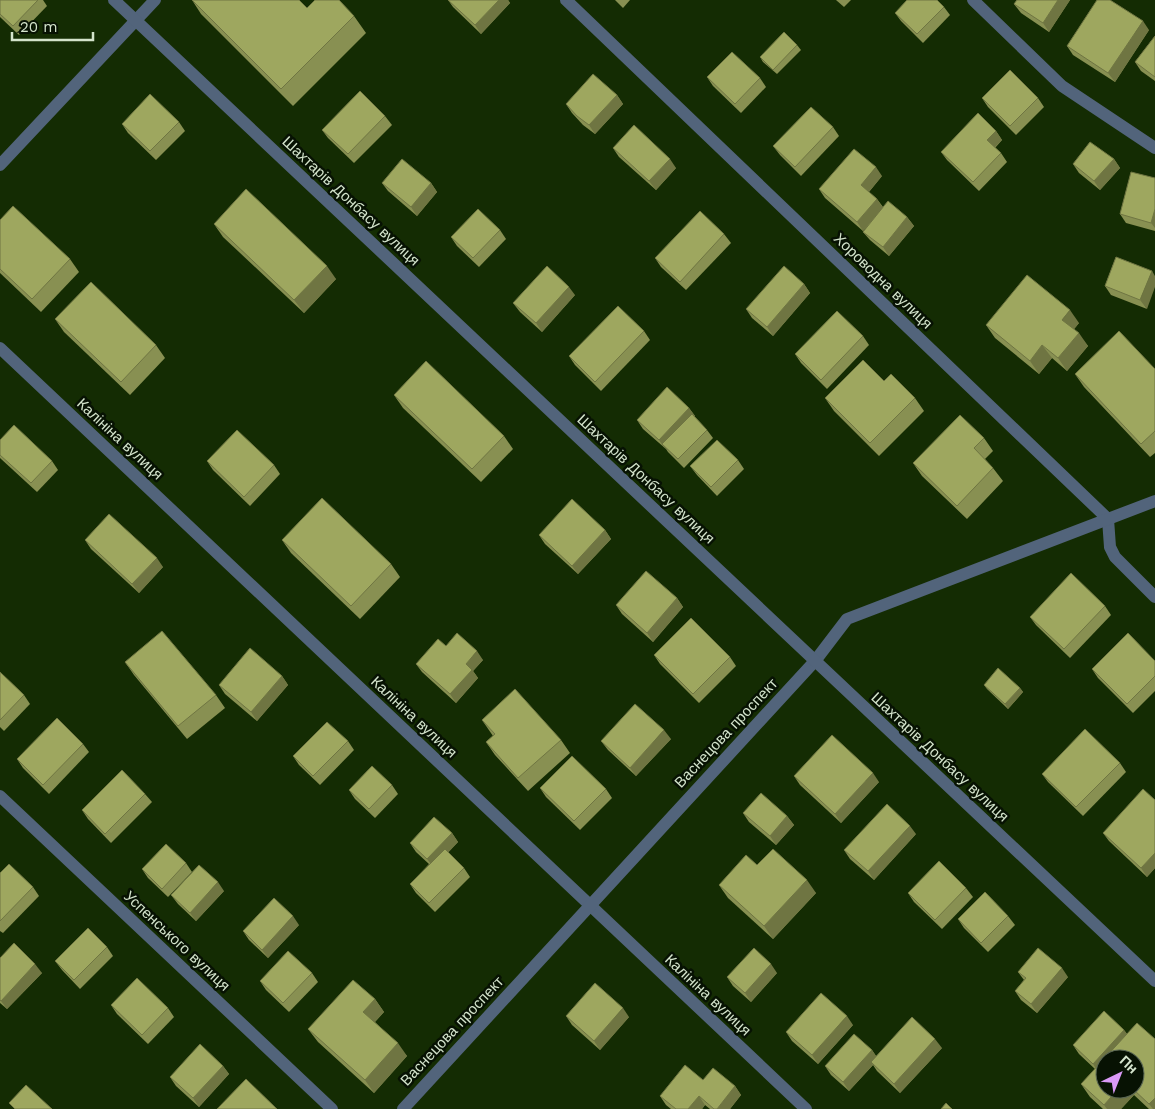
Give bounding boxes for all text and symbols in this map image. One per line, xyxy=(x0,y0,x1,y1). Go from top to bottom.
scale bar xyxy=(12,10,94,42)
text: 20 m xyxy=(20,18,58,36)
street label: Шахтарів Донбасу вулиця xyxy=(278,133,424,269)
street label: Хороводна вулиця xyxy=(830,229,936,333)
street label: Калініна вулиця xyxy=(73,395,167,483)
street label: Шахтарів Донбасу вулиця xyxy=(573,411,719,547)
street label: Калініна вулиця xyxy=(367,673,461,761)
street label: Васнецова проспект xyxy=(671,675,781,791)
street label: Шахтарів Донбасу вулиця xyxy=(867,689,1013,825)
street label: Успенського вулиця xyxy=(120,887,234,995)
street label: Калініна вулиця xyxy=(661,951,755,1039)
street label: Васнецова проспект xyxy=(397,973,507,1089)
north arrow xyxy=(1095,1049,1145,1099)
text: Пн xyxy=(1117,1052,1141,1077)

